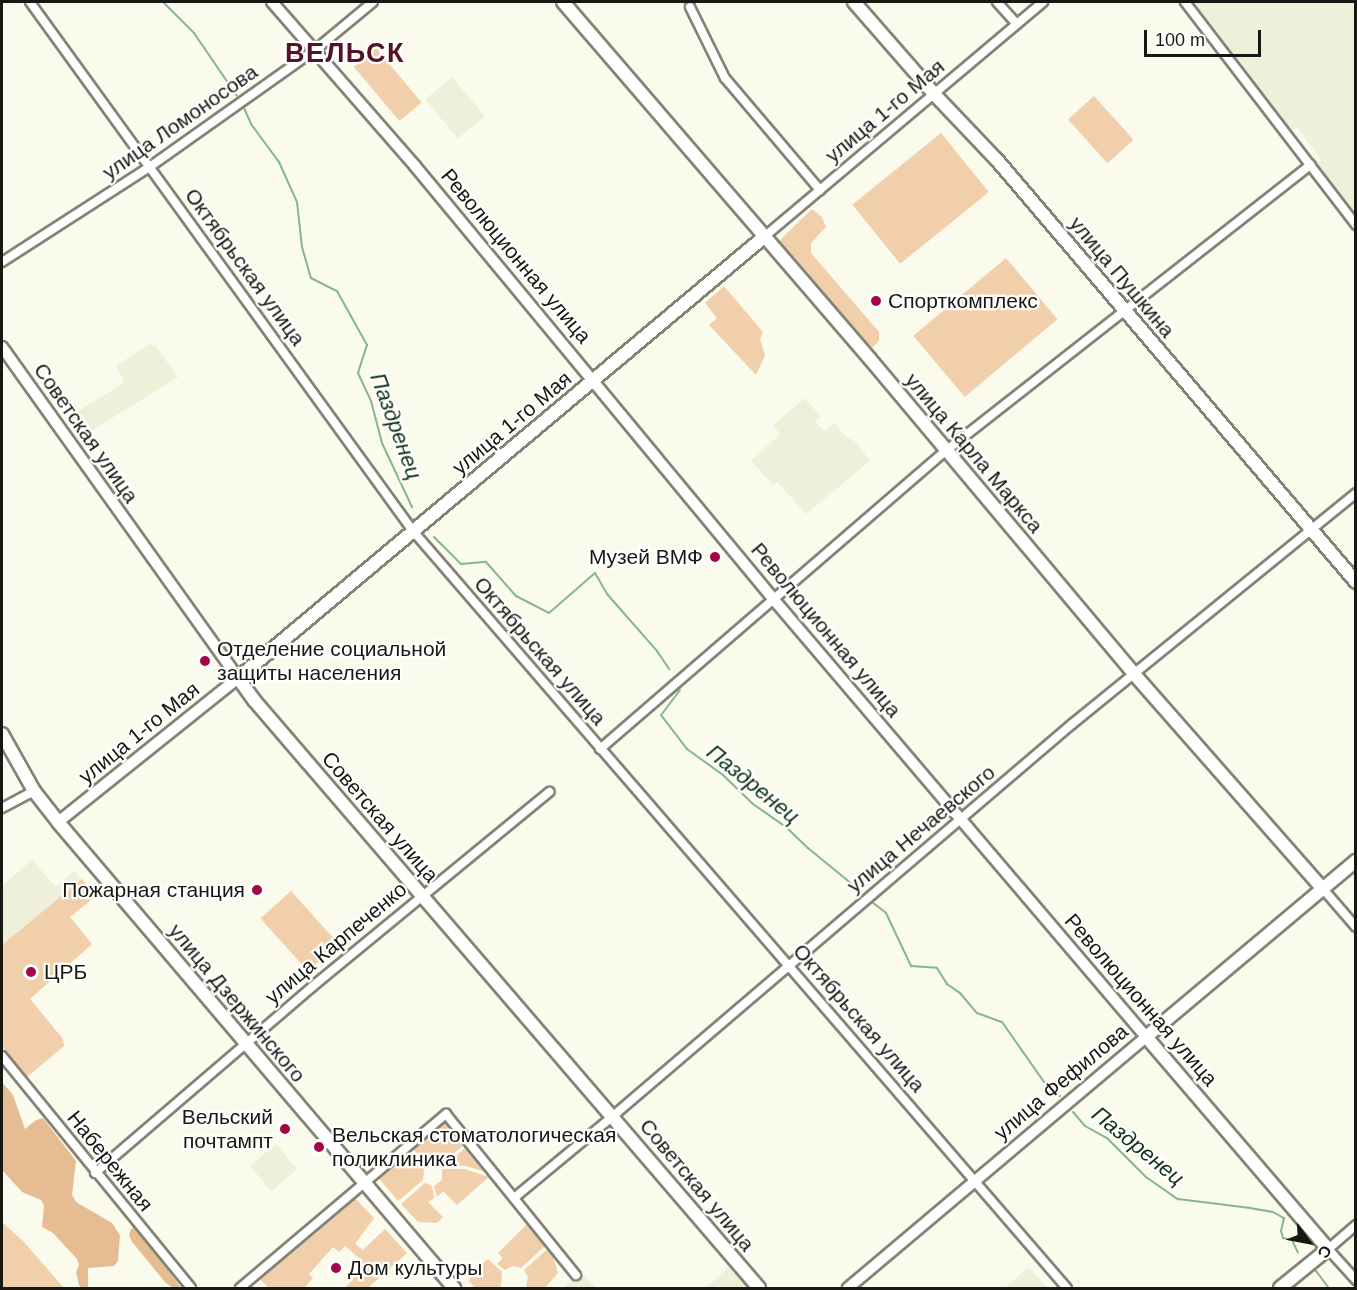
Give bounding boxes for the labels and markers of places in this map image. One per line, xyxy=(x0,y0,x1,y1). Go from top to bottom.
place label: Спорткомплекс xyxy=(888,288,1038,314)
marker: Спорткомплекс xyxy=(869,294,883,308)
place label: Музей ВМФ xyxy=(589,544,703,570)
marker: Музей ВМФ xyxy=(708,550,722,564)
place label: Отделение социальной защиты населения xyxy=(217,636,446,686)
marker: Отделение социальной защиты населения xyxy=(198,654,212,668)
place label: Пожарная станция xyxy=(62,877,245,903)
marker: Пожарная станция xyxy=(250,883,264,897)
place label: ЦРБ xyxy=(44,959,87,985)
marker: ЦРБ xyxy=(22,963,40,981)
place label: Вельский почтампт xyxy=(182,1104,273,1154)
marker: Вельский почтампт xyxy=(278,1122,292,1136)
place label: Вельская стоматологическая поликлиника xyxy=(332,1122,616,1172)
marker: Вельская стоматологическая поликлиника xyxy=(310,1138,328,1156)
place label: Дом культуры xyxy=(348,1255,482,1281)
marker: Дом культуры xyxy=(329,1261,343,1275)

